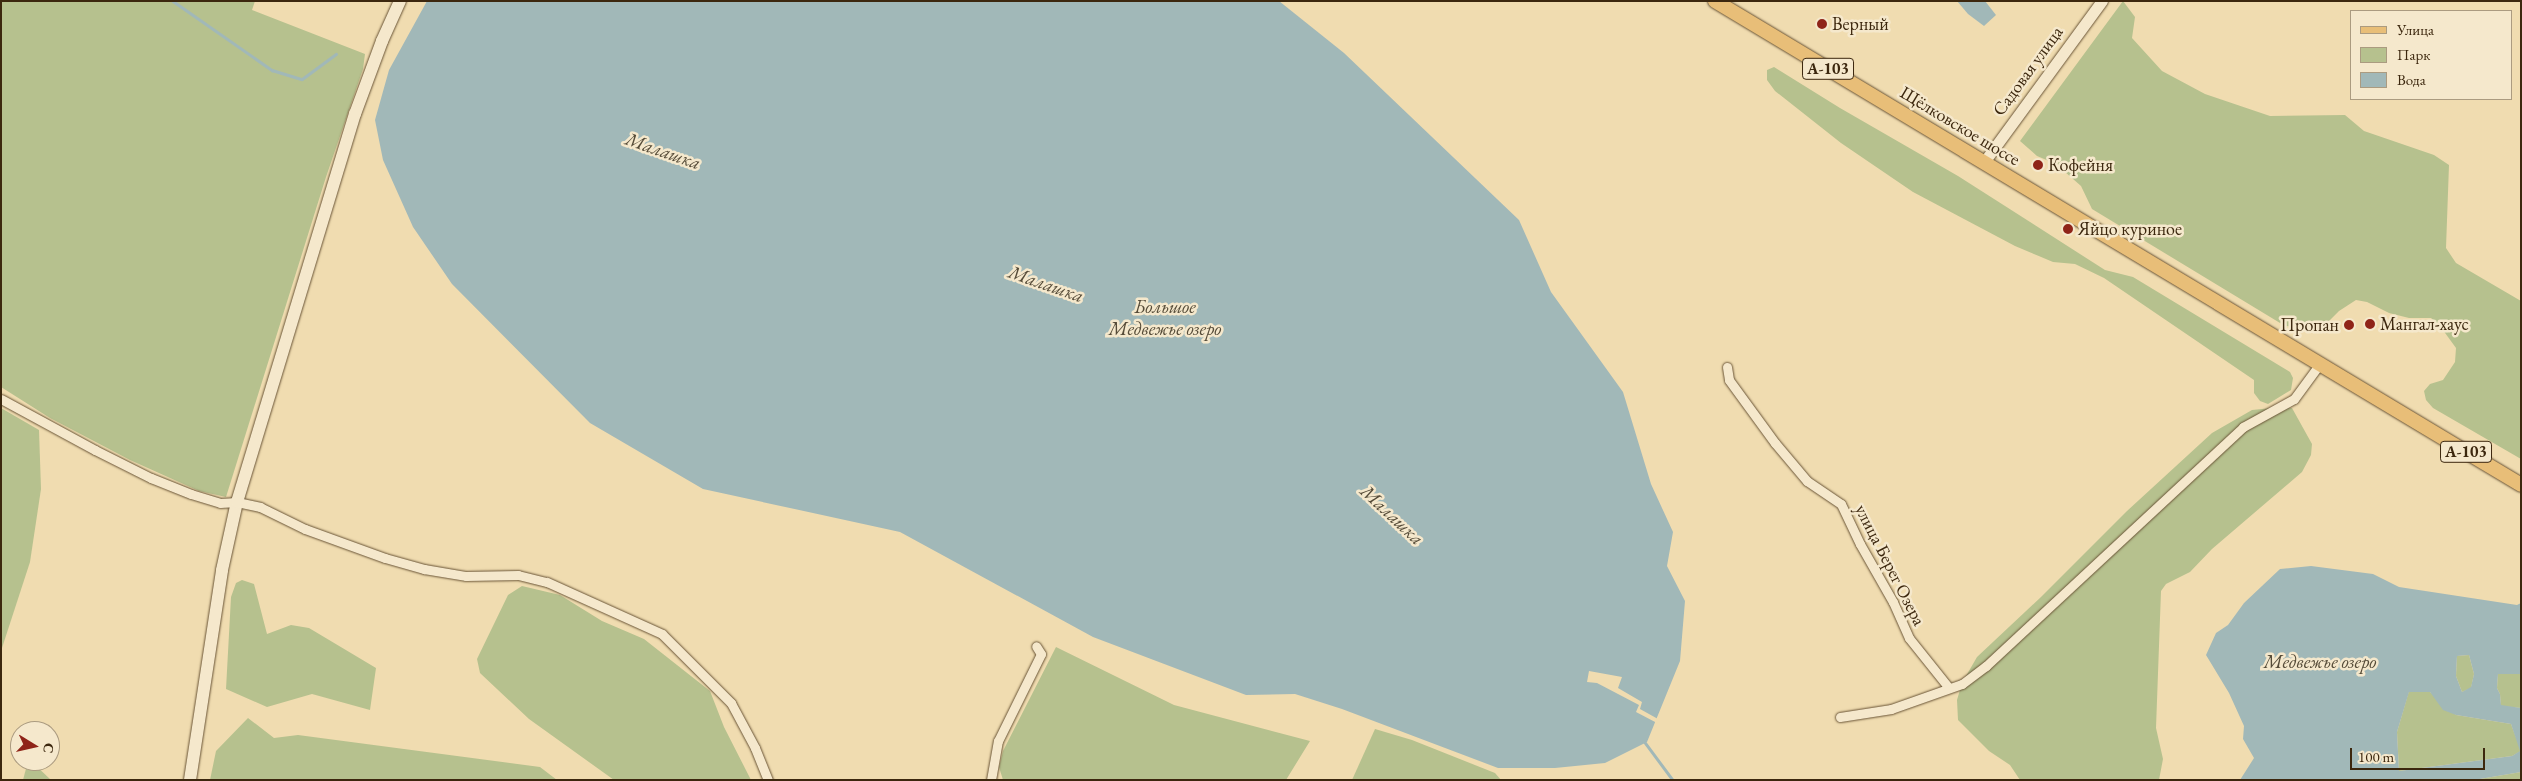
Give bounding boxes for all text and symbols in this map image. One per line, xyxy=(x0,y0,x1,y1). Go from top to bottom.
legend xyxy=(2350,10,2512,100)
place label: Верный xyxy=(1832,13,1889,35)
marker: Верный xyxy=(1816,18,1828,30)
text: Улица xyxy=(2397,20,2434,39)
street label: Садовая улица xyxy=(1988,22,2068,120)
text: Парк xyxy=(2397,45,2430,64)
road number: А-103 xyxy=(1802,56,1854,82)
text: Вода xyxy=(2397,70,2426,89)
street label: Щёлковское шоссе xyxy=(1896,82,2024,170)
water label: Малашка xyxy=(622,128,704,174)
place label: Кофейня xyxy=(2048,154,2113,176)
marker: Кофейня xyxy=(2032,159,2044,171)
place label: Яйцо куриное xyxy=(2078,218,2182,240)
marker: Яйцо куриное xyxy=(2062,223,2074,235)
water label: Малашка xyxy=(1005,261,1087,307)
water label: Большое Медвежье озеро xyxy=(1109,296,1221,340)
place label: Мангал-хаус xyxy=(2380,313,2469,335)
place label: Пропан xyxy=(2280,314,2339,336)
marker: Мангал-хаус xyxy=(2364,318,2376,330)
marker: Пропан xyxy=(2343,319,2355,331)
road number: А-103 xyxy=(2440,438,2492,466)
water label: Малашка xyxy=(1356,480,1428,550)
street label: улица Берег Озера xyxy=(1850,501,1930,629)
water label: Медвежье озеро xyxy=(2264,651,2376,673)
north arrow xyxy=(10,721,60,771)
scale bar xyxy=(2352,738,2487,770)
text: С xyxy=(39,742,58,755)
text: 100 m xyxy=(2358,747,2394,766)

